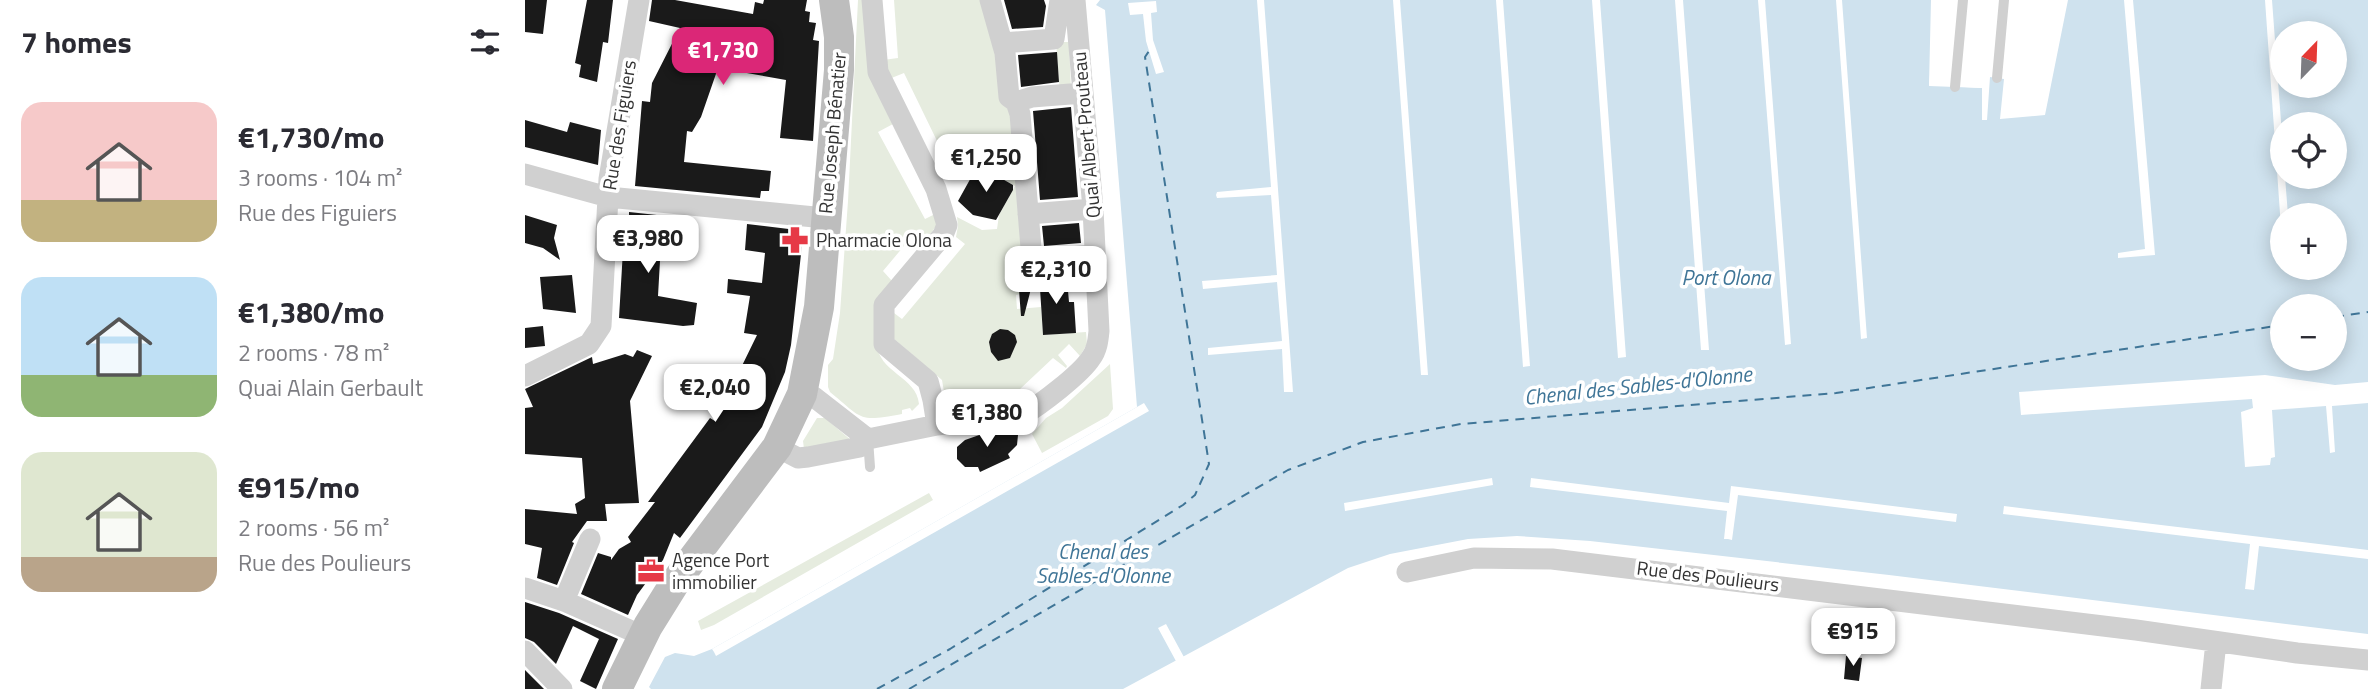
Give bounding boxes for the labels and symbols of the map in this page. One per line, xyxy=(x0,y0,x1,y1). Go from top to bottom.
north arrow xyxy=(2270,21,2347,98)
pin: €1,730 xyxy=(666,28,780,87)
street label: Rue Joseph Bénatier xyxy=(810,51,853,215)
street label: Quai Albert Prouteau xyxy=(1064,51,1107,219)
street label: Rue des Figuiers xyxy=(594,58,643,192)
pin: €1,250 xyxy=(929,134,1043,194)
pin: €3,980 xyxy=(591,216,705,275)
pharmacy icon: Pharmacie Olona xyxy=(780,225,810,255)
place label: Pharmacie Olona xyxy=(816,225,952,254)
pin: €2,310 xyxy=(999,246,1113,306)
water label: Port Olona xyxy=(1682,261,1772,293)
water label: Chenal des Sables-d'Olonne xyxy=(1523,357,1755,413)
pin: €2,040 xyxy=(658,364,772,424)
pin: €1,380 xyxy=(930,390,1044,449)
water label: Chenal des Sables-d'Olonne xyxy=(1036,535,1171,591)
place label: Agence Port immobilier xyxy=(672,545,769,596)
street label: Rue des Poulieurs xyxy=(1635,552,1781,599)
office icon: Agence Port immobilier xyxy=(636,556,666,586)
pin: €915 xyxy=(1812,608,1894,668)

